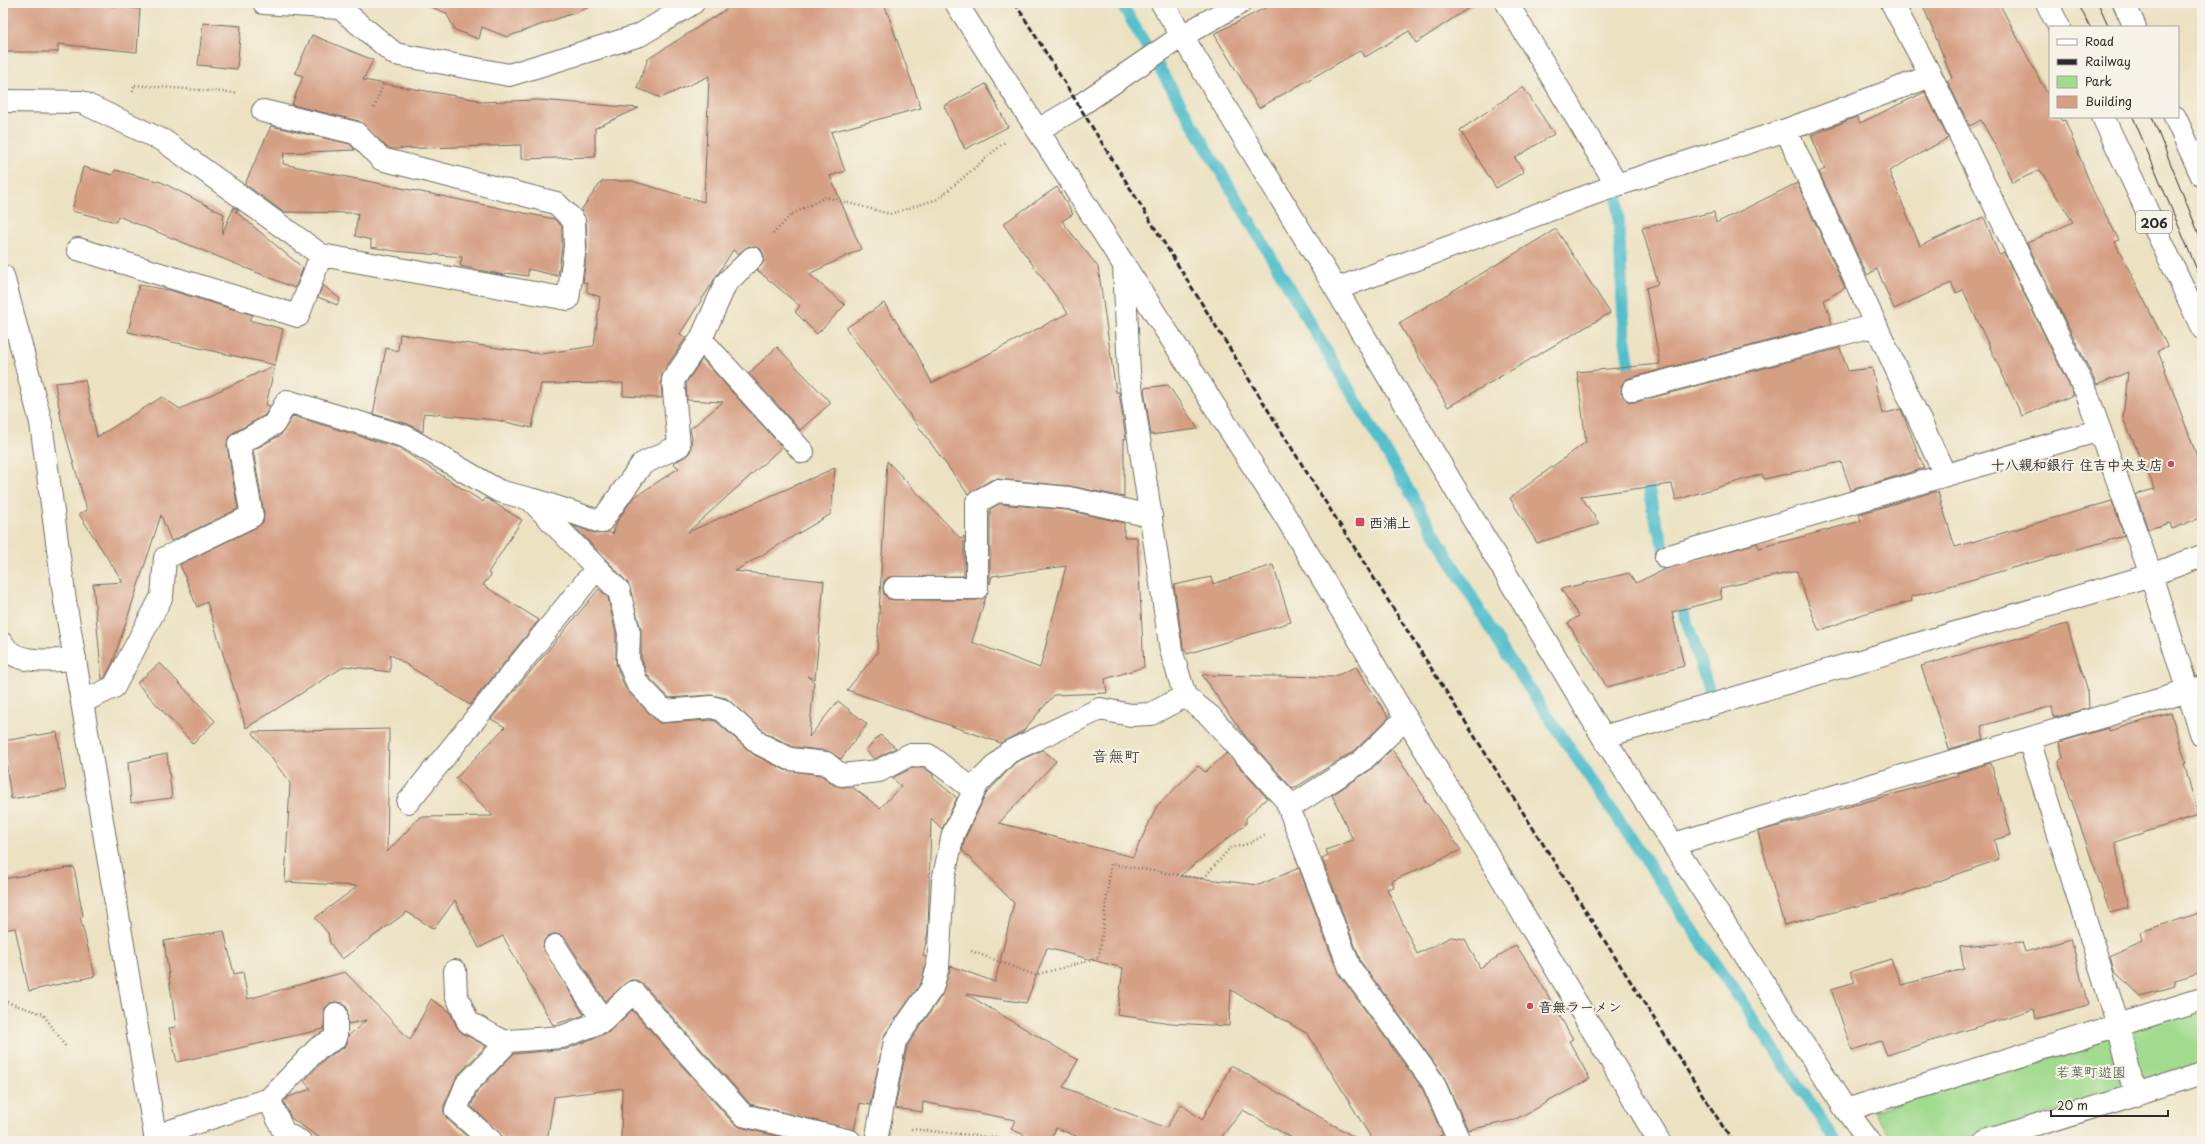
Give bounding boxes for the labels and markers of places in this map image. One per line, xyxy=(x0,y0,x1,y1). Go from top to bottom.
place label: 十八親和銀行 住吉中央支店 xyxy=(1991,454,2163,475)
marker: 十八親和銀行 住吉中央支店 xyxy=(2166,459,2176,469)
place label: 西浦上 xyxy=(1369,512,1411,533)
marker: 西浦上 xyxy=(1354,516,1366,528)
place label: 音無ラーメン xyxy=(1538,996,1622,1017)
marker: 音無ラーメン xyxy=(1525,1001,1535,1011)

